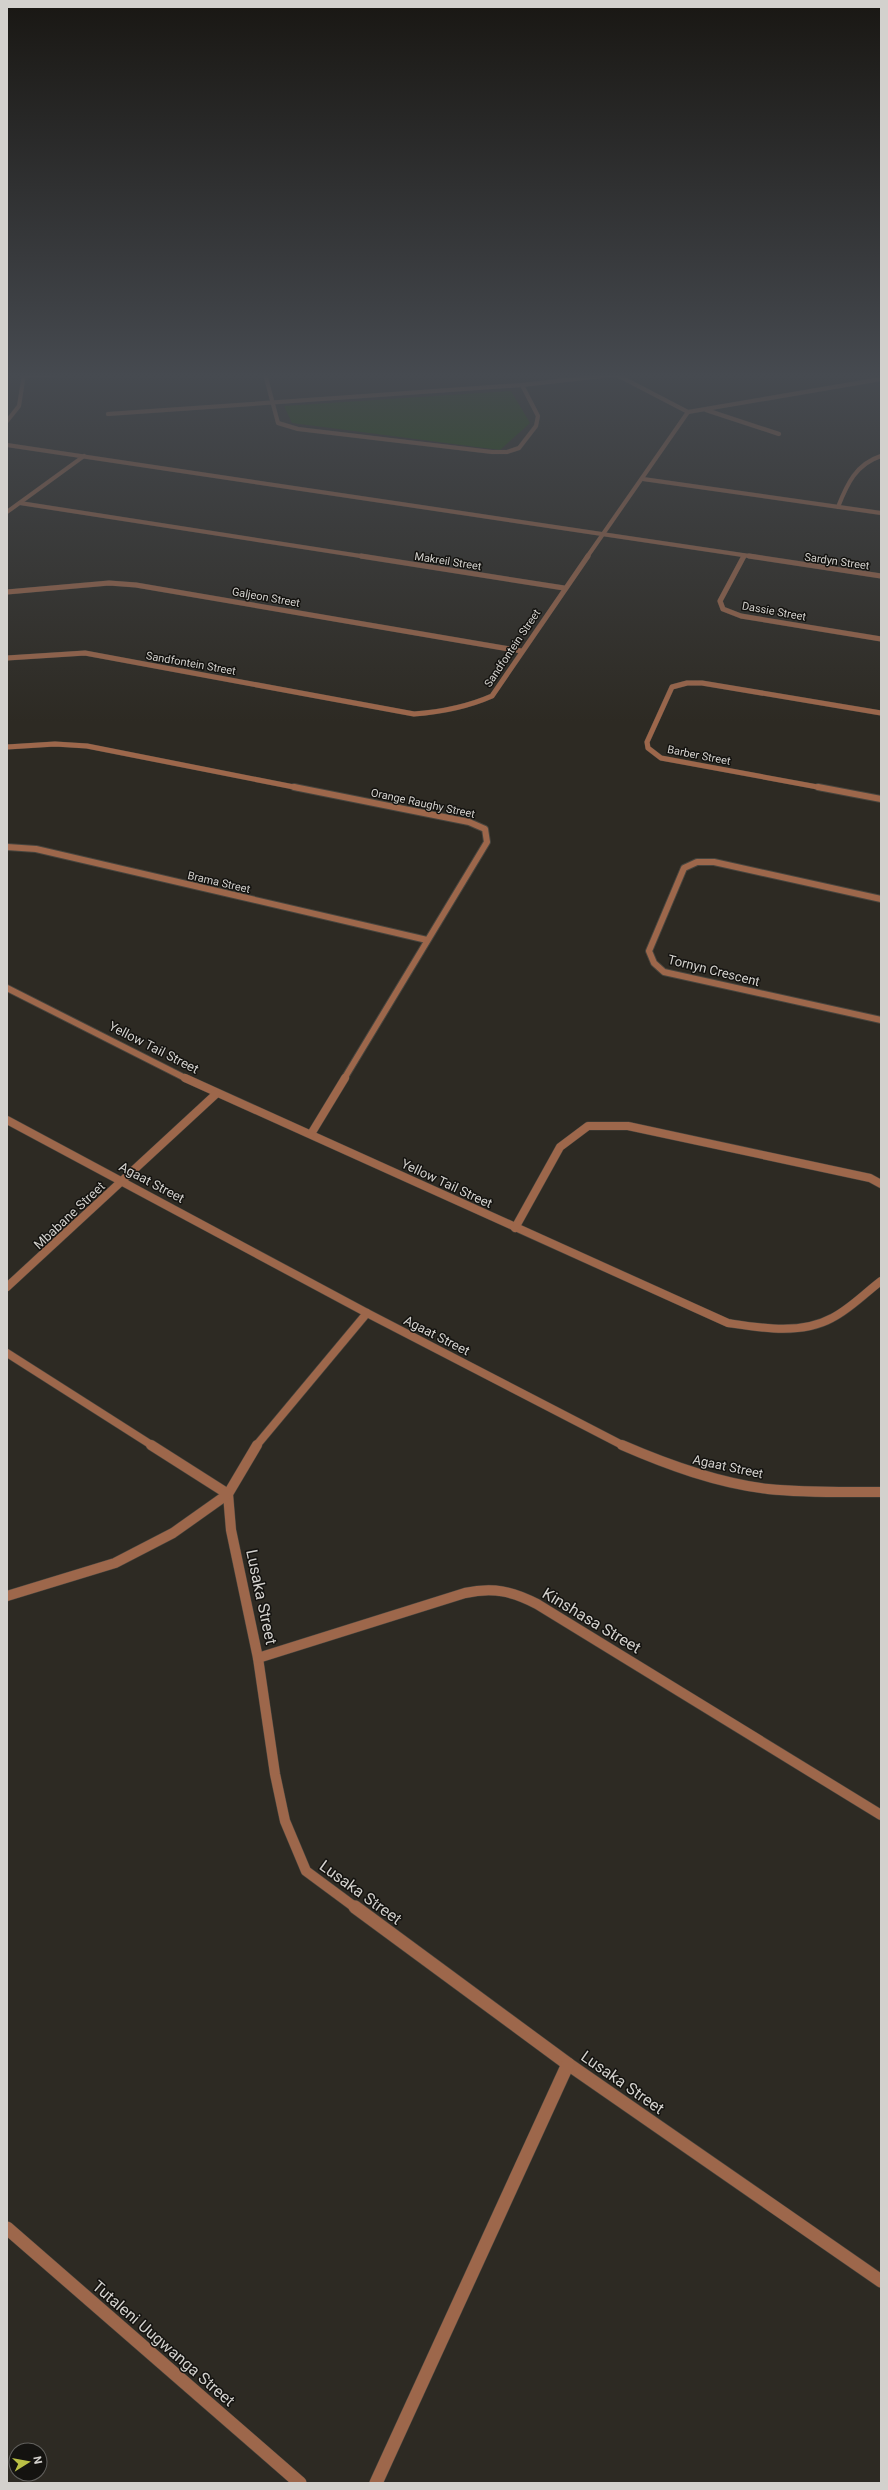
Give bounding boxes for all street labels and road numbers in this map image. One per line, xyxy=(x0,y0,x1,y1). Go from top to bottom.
street label: Makreil Street xyxy=(413,550,483,573)
street label: Sardyn Street xyxy=(804,551,871,573)
street label: Galjeon Street xyxy=(231,585,301,610)
street label: Dassie Street xyxy=(741,599,807,624)
street label: Sandfontein Street xyxy=(482,607,543,690)
street label: Sandfontein Street xyxy=(145,649,237,678)
street label: Barber Street xyxy=(666,743,732,768)
street label: Orange Raughy Street xyxy=(370,786,476,821)
street label: Brama Street xyxy=(186,869,252,896)
street label: Tornyn Crescent xyxy=(666,952,761,989)
street label: Yellow Tail Street xyxy=(106,1018,201,1077)
street label: Yellow Tail Street xyxy=(399,1156,495,1211)
street label: Agaat Street xyxy=(117,1159,187,1206)
street label: Mbabane Street xyxy=(31,1179,108,1252)
street label: Agaat Street xyxy=(401,1312,472,1358)
street label: Agaat Street xyxy=(691,1452,765,1481)
street label: Lusaka Street xyxy=(242,1548,281,1647)
street label: Kinshasa Street xyxy=(539,1584,645,1657)
street label: Lusaka Street xyxy=(316,1856,406,1929)
street label: Lusaka Street xyxy=(578,2047,668,2118)
street label: Tutaleni Uugwanga Street xyxy=(89,2276,239,2410)

